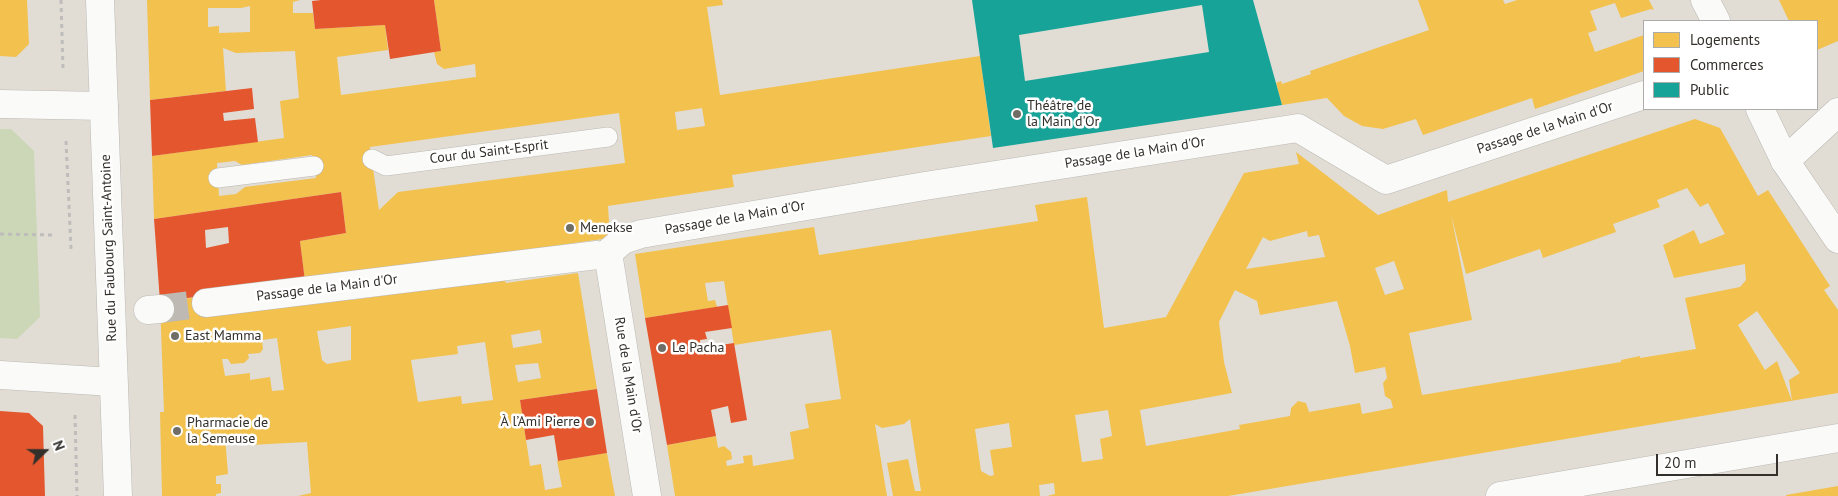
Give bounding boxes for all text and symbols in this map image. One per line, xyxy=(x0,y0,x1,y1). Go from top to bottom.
legend xyxy=(1643,20,1818,110)
text: Logements xyxy=(1690,30,1760,49)
text: Commerces xyxy=(1690,55,1764,74)
text: Public xyxy=(1690,80,1729,99)
place label: Théâtre de la Main d'Or xyxy=(1027,98,1099,130)
street label: Passage de la Main d'Or xyxy=(1475,98,1615,158)
marker: Théâtre de la Main d'Or xyxy=(1011,108,1023,120)
street label: Passage de la Main d'Or xyxy=(1064,134,1206,172)
street label: Cour du Saint-Esprit xyxy=(429,136,549,168)
street label: Rue du Faubourg Saint-Antoine xyxy=(97,154,121,342)
street label: Passage de la Main d'Or xyxy=(664,197,806,239)
place label: Menekse xyxy=(580,220,633,236)
marker: Menekse xyxy=(564,222,576,234)
street label: Passage de la Main d'Or xyxy=(255,271,399,305)
street label: Rue de la Main d'Or xyxy=(611,316,645,434)
place label: East Mamma xyxy=(185,328,262,344)
marker: East Mamma xyxy=(169,330,181,342)
place label: Le Pacha xyxy=(672,340,724,356)
marker: Le Pacha xyxy=(656,342,668,354)
place label: À l’Ami Pierre xyxy=(501,414,580,430)
place label: Pharmacie de la Semeuse xyxy=(187,415,268,448)
marker: À l’Ami Pierre xyxy=(584,416,596,428)
marker: Pharmacie de la Semeuse xyxy=(171,425,183,437)
north arrow xyxy=(20,426,70,476)
text: N xyxy=(49,438,69,453)
scale bar xyxy=(1658,444,1780,476)
text: 20 m xyxy=(1664,453,1697,472)

